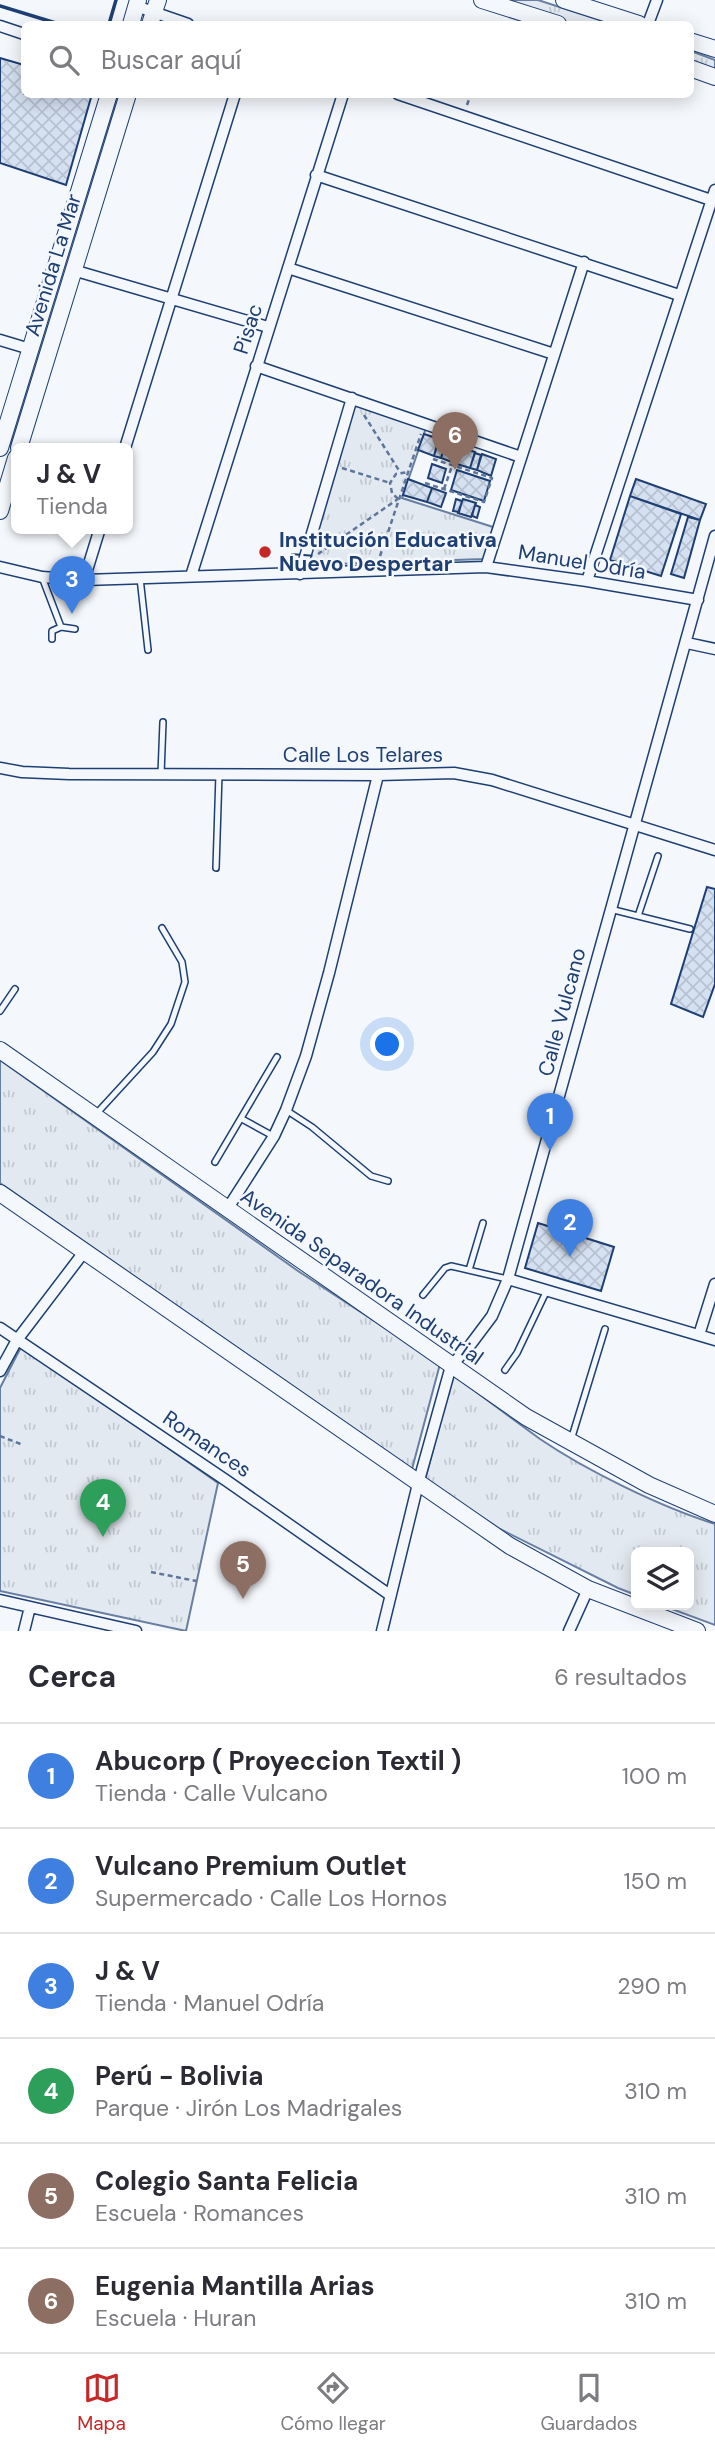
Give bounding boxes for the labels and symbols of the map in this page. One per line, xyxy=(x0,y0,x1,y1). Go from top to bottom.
street label: Avenida La Mar xyxy=(18,190,88,340)
street label: Pisac xyxy=(227,300,269,358)
pin: 6 xyxy=(432,412,478,470)
place label: Institución Educativa Nuevo Despertar xyxy=(279,526,497,578)
street label: Manuel Odría xyxy=(516,538,648,586)
marker: Institución Educativa Nuevo Despertar xyxy=(257,544,273,560)
pin: 3 xyxy=(49,556,95,614)
street label: Calle Los Telares xyxy=(283,741,443,769)
street label: Calle Vulcano xyxy=(531,945,593,1079)
your location xyxy=(370,1027,404,1061)
pin: 1 xyxy=(527,1093,573,1151)
street label: Avenida Separadora Industrial xyxy=(235,1182,489,1372)
pin: 2 xyxy=(547,1199,593,1257)
street label: Romances xyxy=(157,1404,257,1484)
pin: 4 xyxy=(80,1479,126,1537)
pin: 5 xyxy=(220,1541,266,1599)

